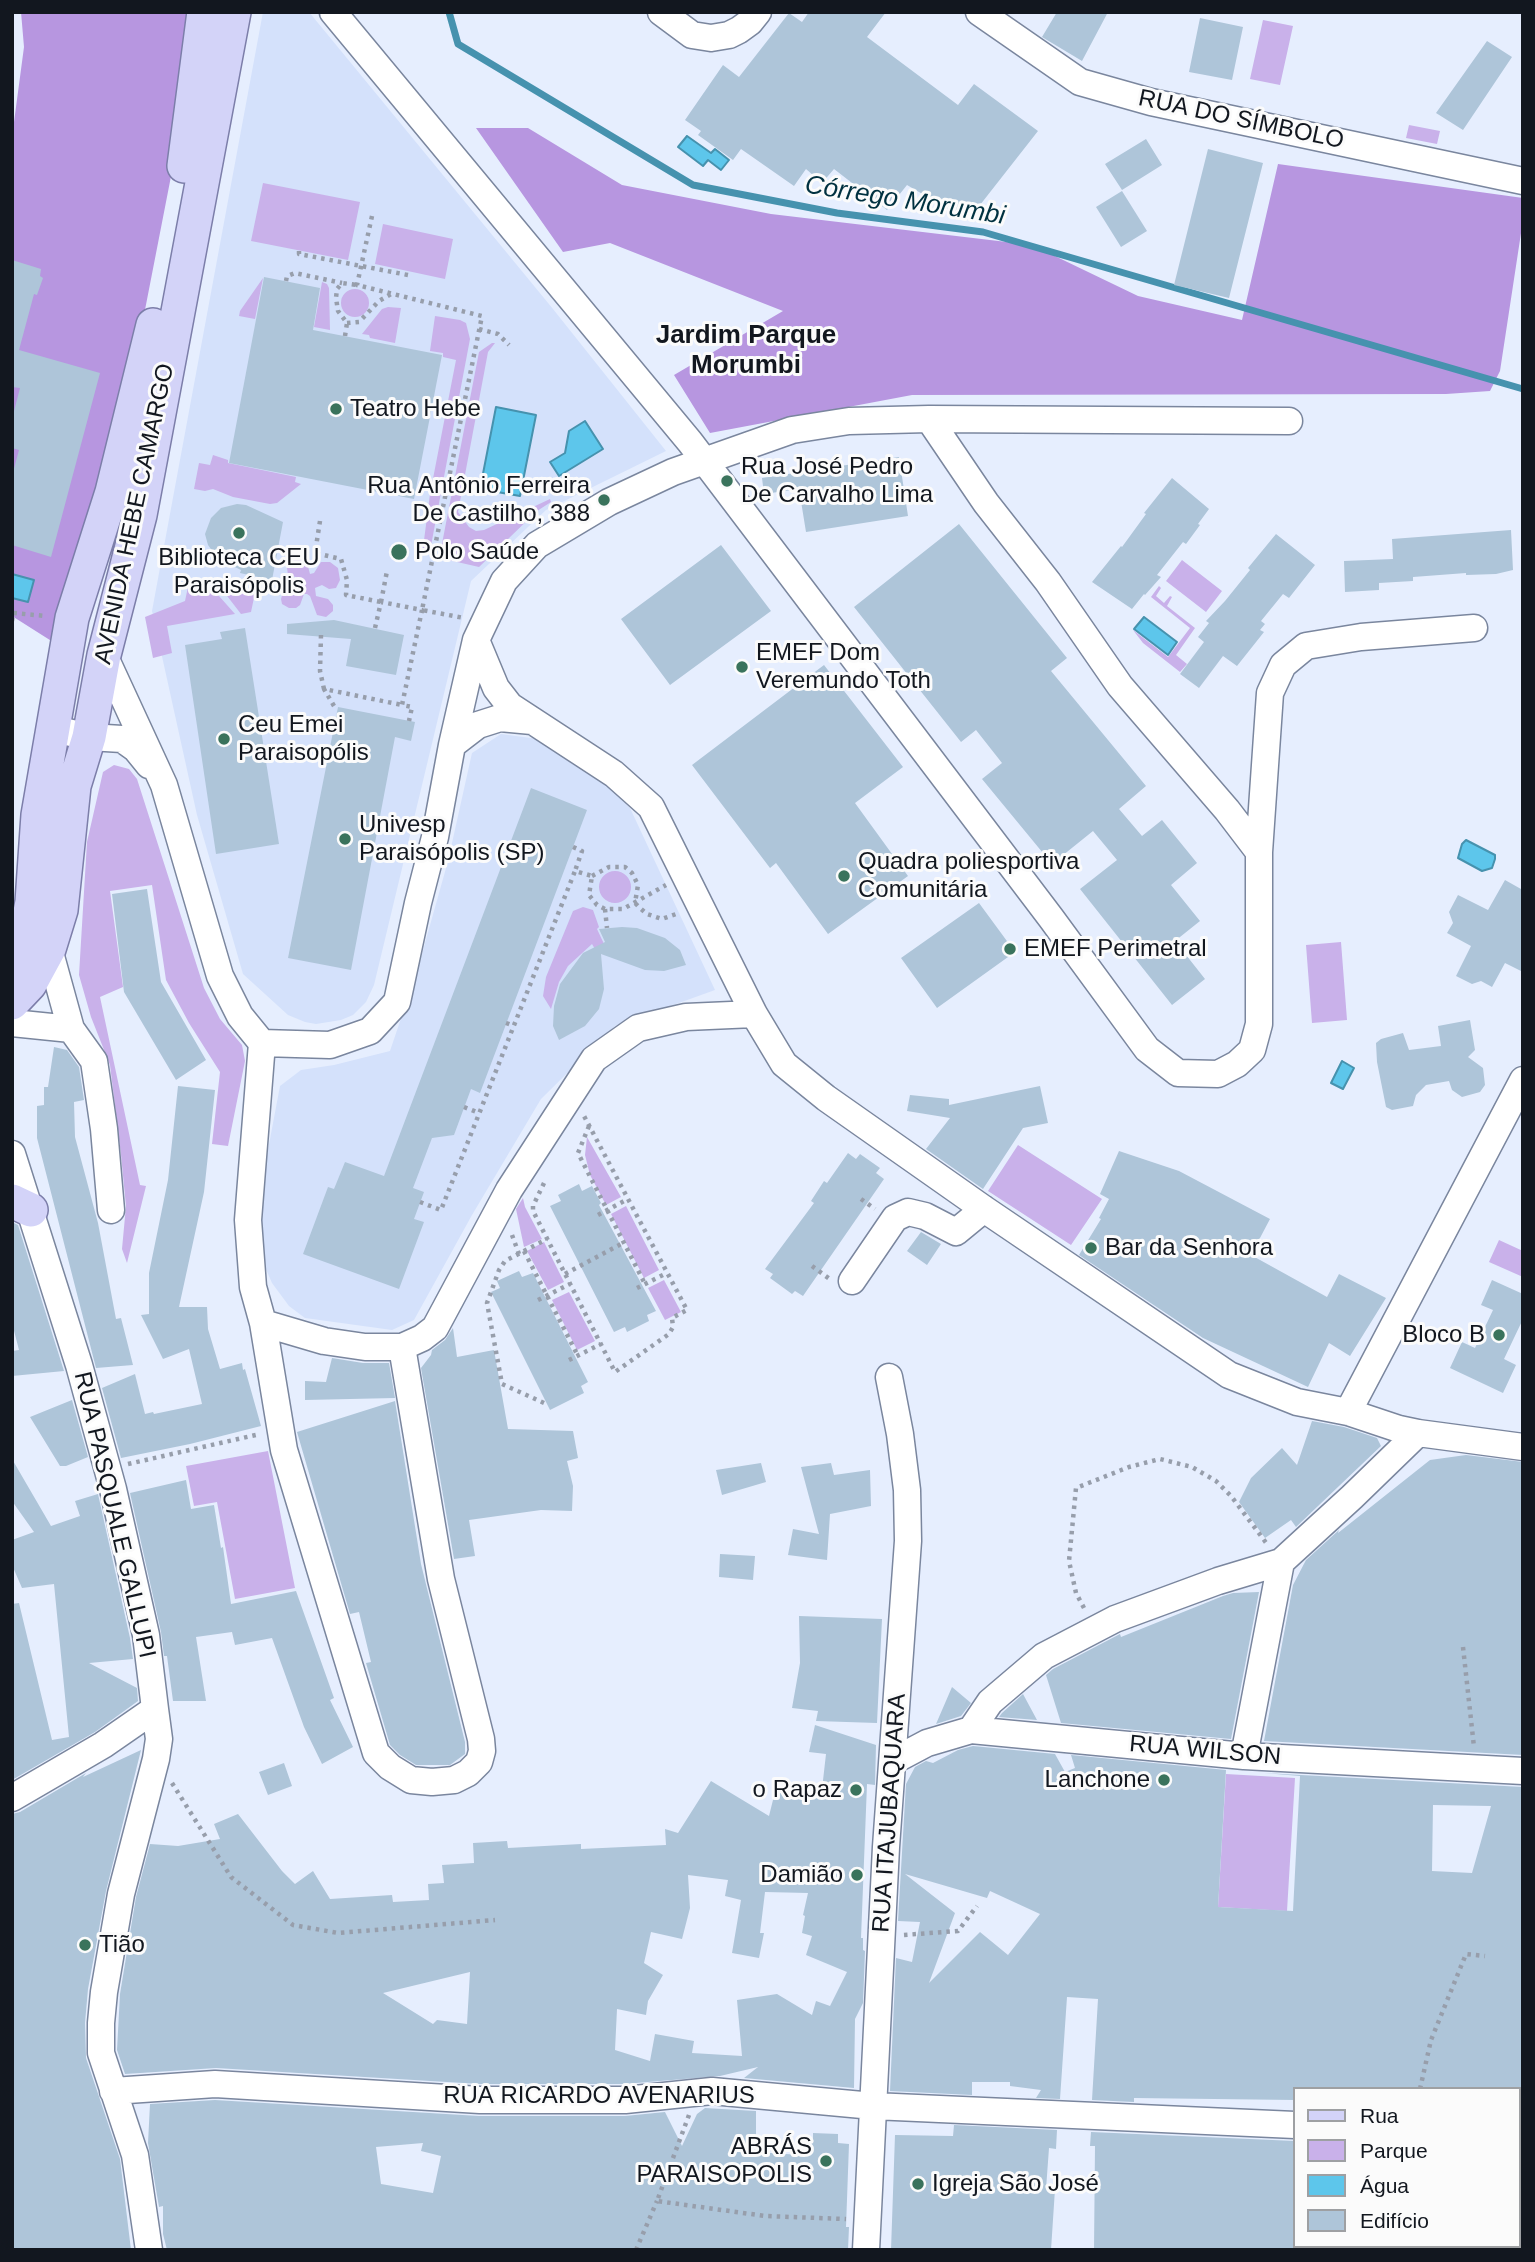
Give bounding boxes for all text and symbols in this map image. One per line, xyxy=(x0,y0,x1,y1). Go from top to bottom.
street label: RUA DO SÍMBOLO xyxy=(1136,84,1346,156)
water label: Córrego Morumbi xyxy=(803,170,1007,232)
district label: Jardim Parque Morumbi xyxy=(656,320,836,382)
street label: AVENIDA HEBE CAMARGO xyxy=(89,361,181,667)
place label: Teatro Hebe xyxy=(350,395,481,423)
marker: Teatro Hebe xyxy=(328,401,344,417)
place label: Rua José Pedro De Carvalho Lima xyxy=(741,453,933,509)
place label: Rua Antônio Ferreira De Castilho, 388 xyxy=(367,472,590,528)
marker: Rua José Pedro De Carvalho Lima xyxy=(719,473,735,489)
marker: Rua Antônio Ferreira De Castilho, 388 xyxy=(596,492,612,508)
marker: Biblioteca CEU Paraisópolis xyxy=(231,525,247,541)
place label: Polo Saúde xyxy=(415,538,539,566)
marker: Polo Saúde xyxy=(389,542,409,562)
place label: Biblioteca CEU Paraisópolis xyxy=(158,544,320,600)
place label: EMEF Dom Veremundo Toth xyxy=(756,639,931,695)
marker: EMEF Dom Veremundo Toth xyxy=(734,659,750,675)
place label: Ceu Emei Paraisopólis xyxy=(238,711,369,767)
marker: Ceu Emei Paraisopólis xyxy=(216,731,232,747)
place label: Univesp Paraisópolis (SP) xyxy=(359,811,544,867)
marker: Univesp Paraisópolis (SP) xyxy=(337,831,353,847)
place label: Quadra poliesportiva Comunitária xyxy=(858,848,1079,904)
marker: Quadra poliesportiva Comunitária xyxy=(836,868,852,884)
place label: EMEF Perimetral xyxy=(1024,935,1207,963)
marker: EMEF Perimetral xyxy=(1002,941,1018,957)
place label: Bar da Senhora xyxy=(1105,1234,1273,1262)
marker: Bar da Senhora xyxy=(1083,1240,1099,1256)
place label: Bloco B xyxy=(1402,1321,1485,1349)
marker: Bloco B xyxy=(1491,1327,1507,1343)
street label: RUA PASQUALE GALLUPI xyxy=(67,1369,161,1661)
street label: RUA ITAJUBAQUARA xyxy=(867,1692,913,1934)
street label: RUA WILSON xyxy=(1128,1730,1282,1772)
place label: Lanchone xyxy=(1045,1766,1150,1794)
marker: Lanchone xyxy=(1156,1772,1172,1788)
place label: o Rapaz xyxy=(753,1776,842,1804)
marker: o Rapaz xyxy=(848,1782,864,1798)
place label: Damião xyxy=(760,1861,843,1889)
marker: Damião xyxy=(849,1867,865,1883)
place label: Tião xyxy=(99,1931,145,1959)
marker: Tião xyxy=(77,1937,93,1953)
street label: RUA RICARDO AVENARIUS xyxy=(443,2082,755,2110)
legend xyxy=(1294,2087,1521,2248)
text: Rua xyxy=(1360,2104,1399,2127)
place label: ABRÁS PARAISOPOLIS xyxy=(636,2133,812,2189)
text: Parque xyxy=(1360,2139,1428,2162)
marker: ABRÁS PARAISOPOLIS xyxy=(818,2153,834,2169)
place label: Igreja São José xyxy=(932,2170,1099,2198)
text: Água xyxy=(1360,2174,1409,2197)
marker: Igreja São José xyxy=(910,2176,926,2192)
text: Edifício xyxy=(1360,2209,1429,2232)

